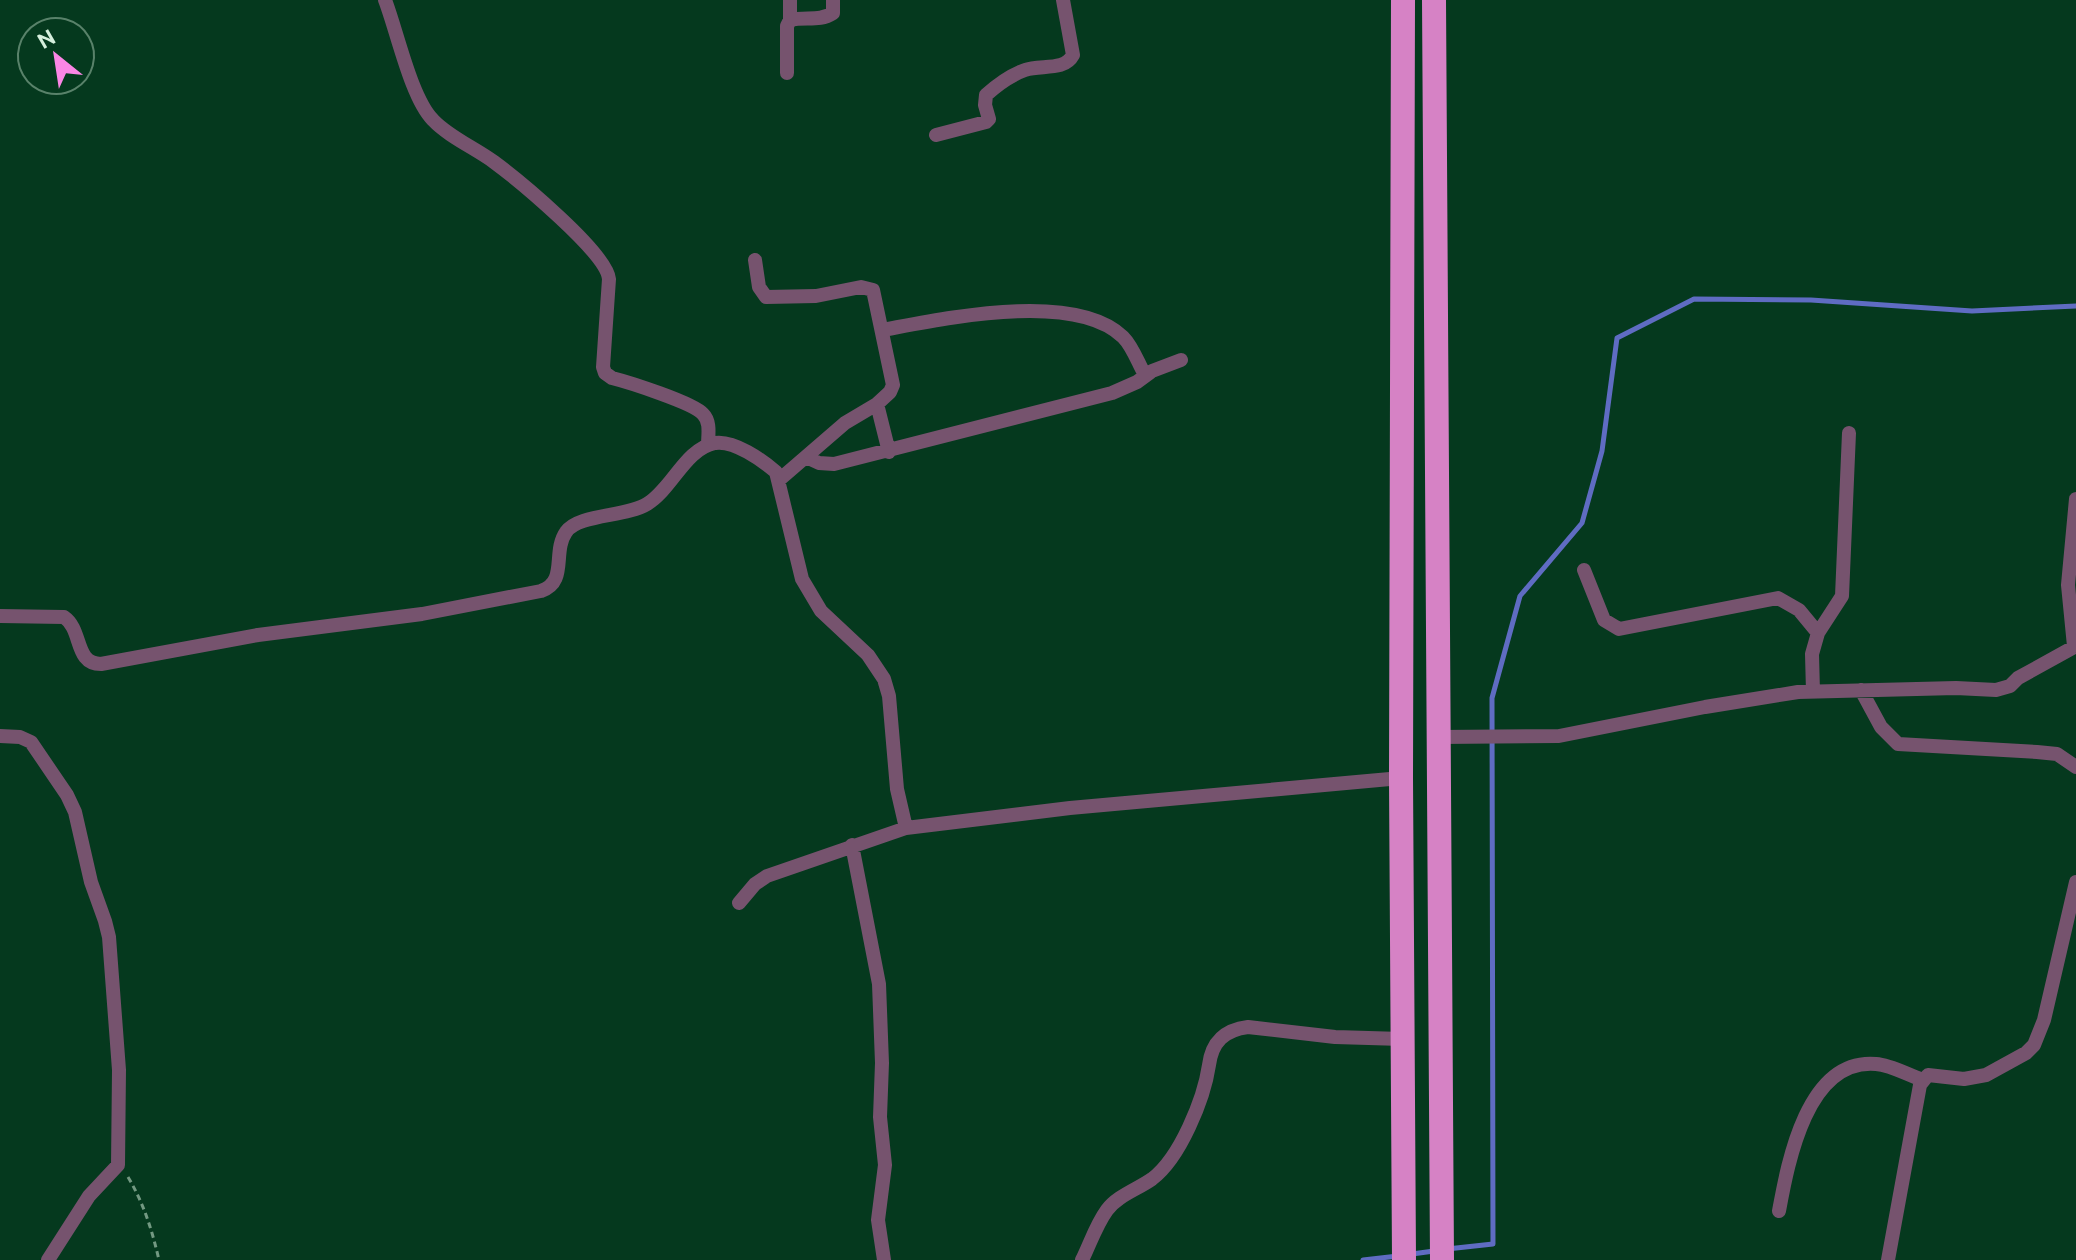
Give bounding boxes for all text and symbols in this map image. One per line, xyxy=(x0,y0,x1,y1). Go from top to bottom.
north arrow xyxy=(16,16,96,96)
text: N xyxy=(32,23,59,53)

